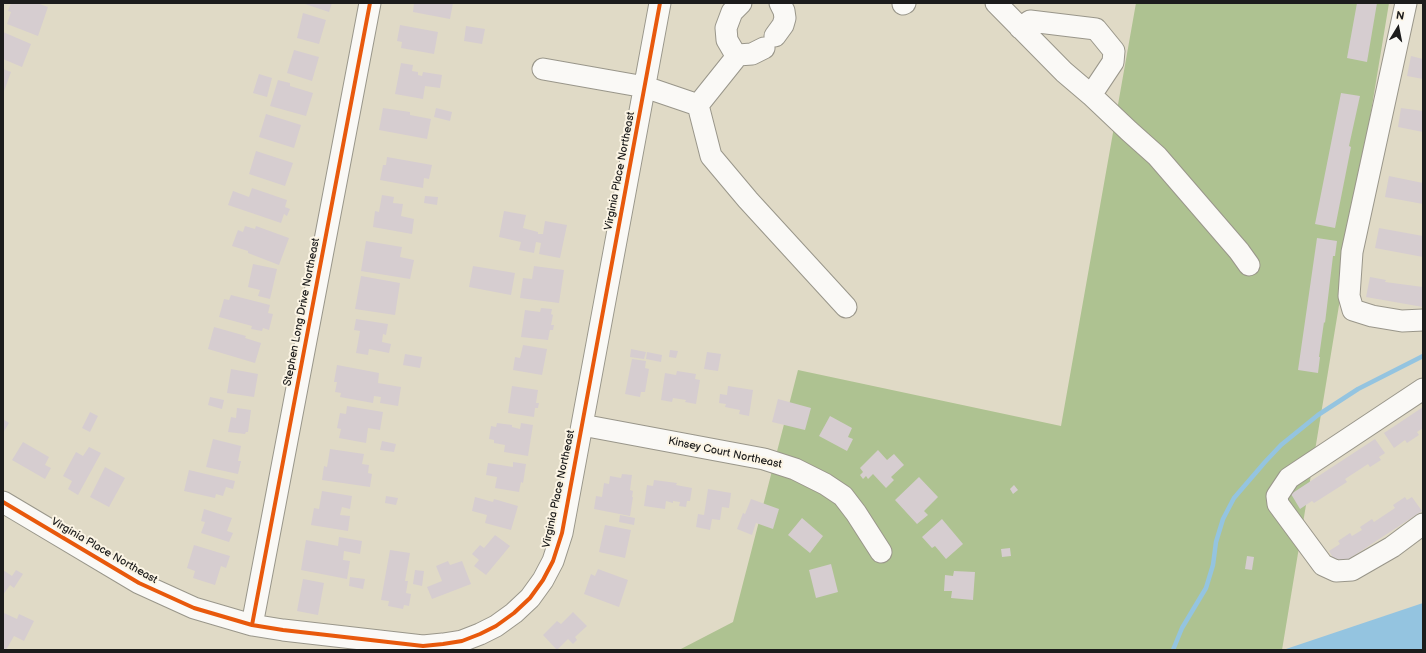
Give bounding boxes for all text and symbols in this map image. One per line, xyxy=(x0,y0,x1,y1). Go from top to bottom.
north arrow xyxy=(1378,8,1418,48)
text: N xyxy=(1395,9,1405,23)
street label: Virginia Place Northeast xyxy=(602,111,638,231)
street label: Stephen Long Drive Northeast xyxy=(281,237,323,387)
street label: Virginia Place Northeast xyxy=(540,429,578,549)
street label: Kinsey Court Northeast xyxy=(667,435,783,471)
street label: Virginia Place Northeast xyxy=(49,515,159,587)

